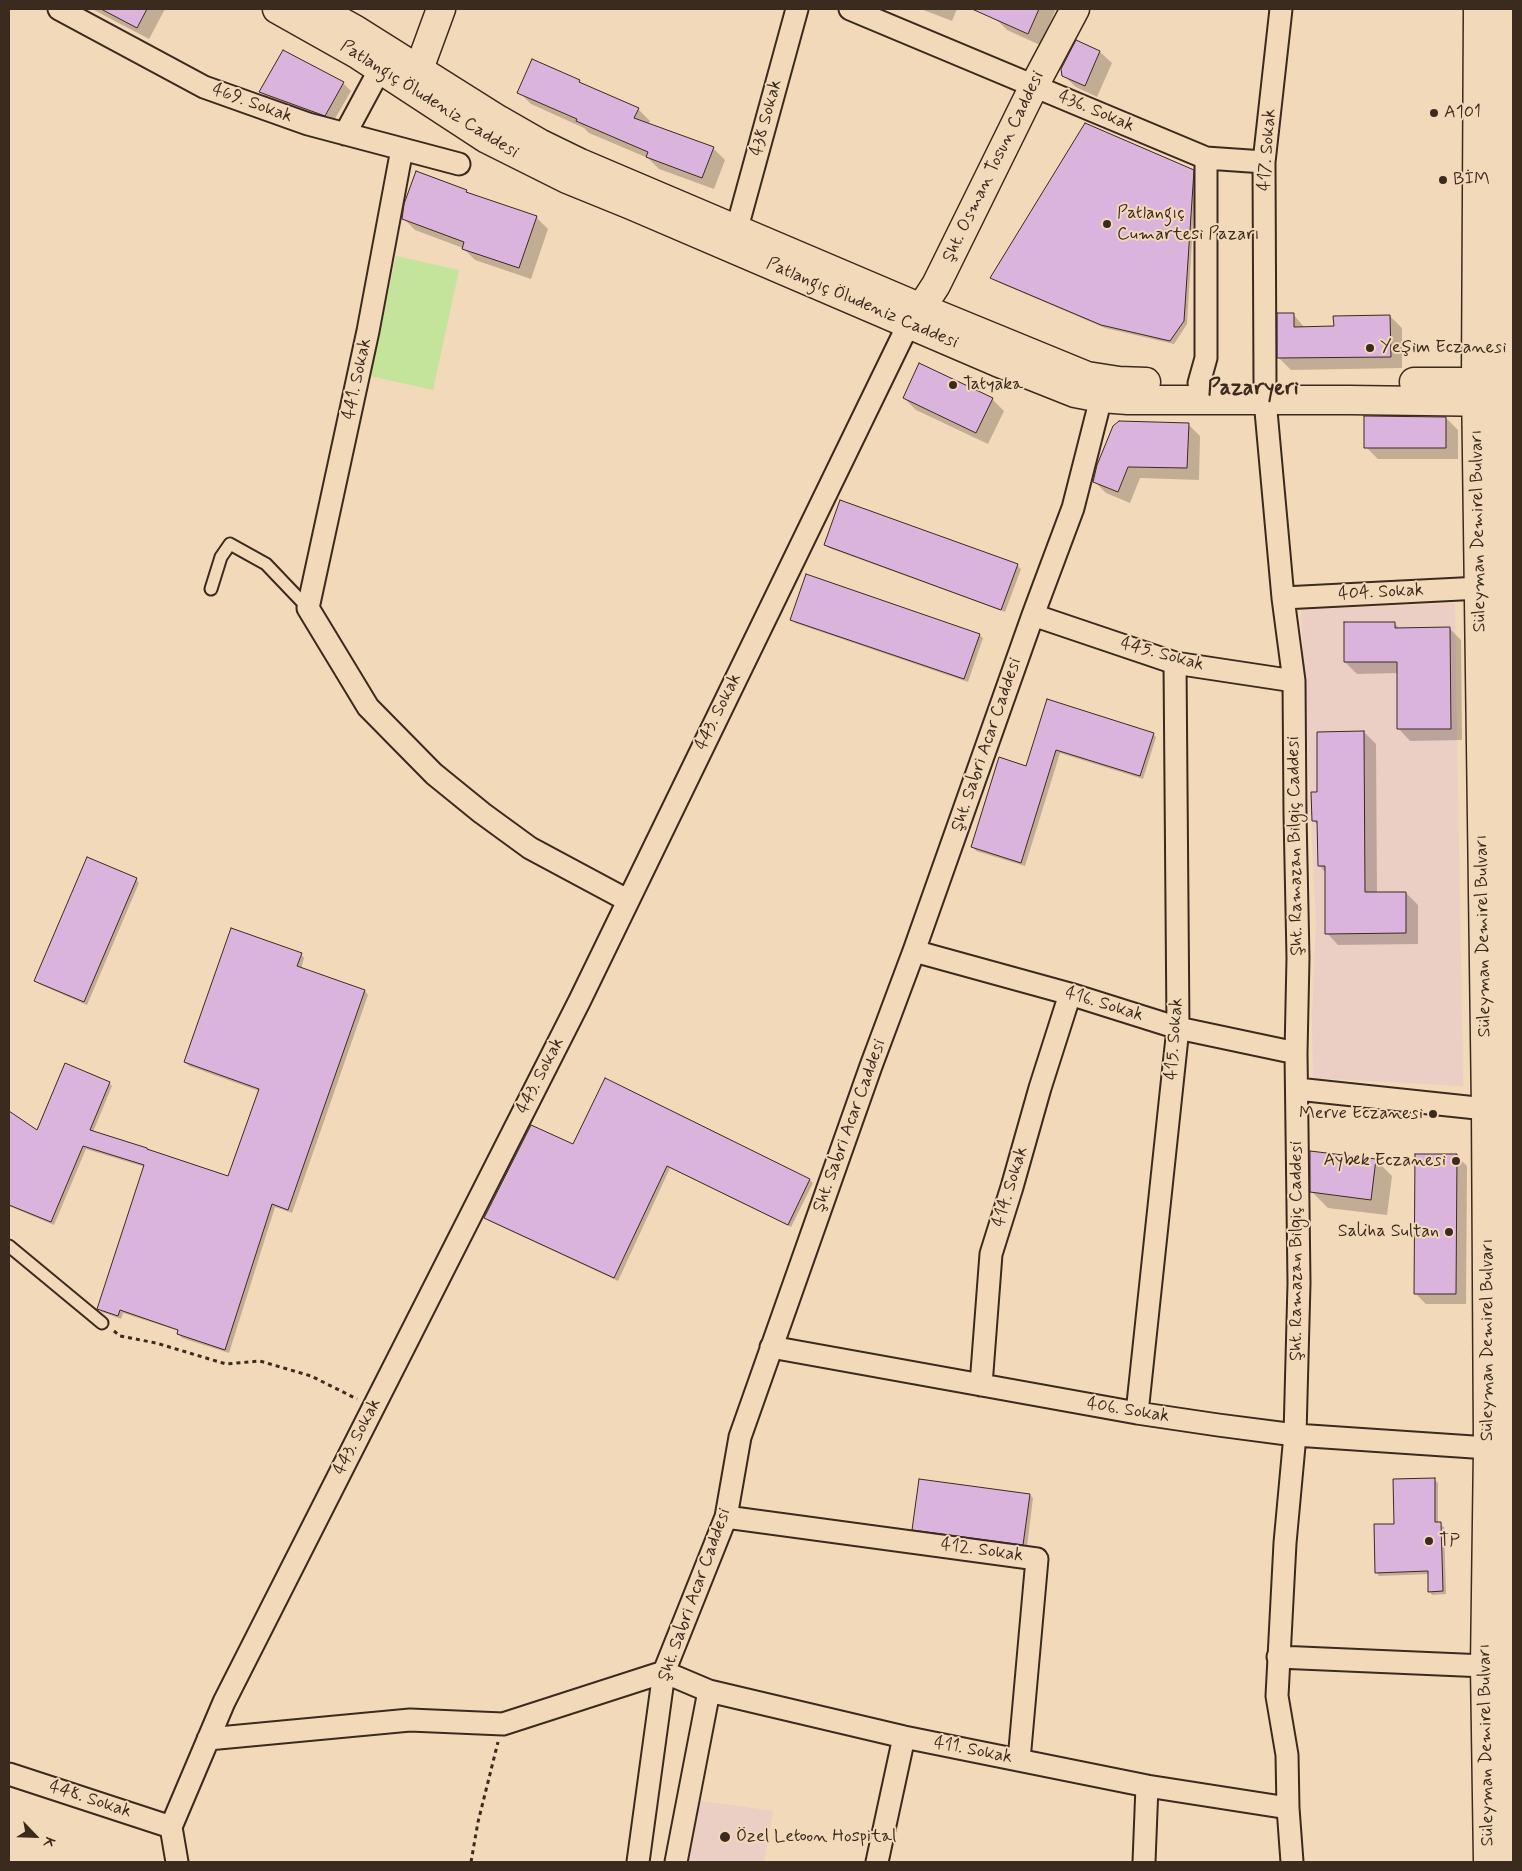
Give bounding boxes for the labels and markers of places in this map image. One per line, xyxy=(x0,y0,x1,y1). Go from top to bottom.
place label: A101 xyxy=(1444,102,1481,124)
marker: A101 xyxy=(1428,107,1440,119)
place label: BİM xyxy=(1453,169,1490,191)
marker: BİM xyxy=(1437,174,1449,186)
place label: Patlangıç Cumartesi Pazarı xyxy=(1117,203,1259,245)
marker: Patlangıç Cumartesi Pazarı xyxy=(1101,218,1113,230)
place label: Yeşim Eczanesi xyxy=(1380,337,1507,359)
marker: Yeşim Eczanesi xyxy=(1364,342,1376,354)
place label: Tatyaka xyxy=(963,374,1023,396)
marker: Tatyaka xyxy=(947,379,959,391)
place label: Merve Eczanesi xyxy=(1299,1103,1423,1125)
marker: Merve Eczanesi xyxy=(1427,1108,1439,1120)
place label: Aybek Eczanesi xyxy=(1323,1150,1446,1172)
marker: Aybek Eczanesi xyxy=(1450,1155,1462,1167)
place label: Saliha Sultan xyxy=(1338,1221,1439,1243)
marker: Saliha Sultan xyxy=(1443,1226,1455,1238)
place label: TP xyxy=(1439,1530,1460,1552)
marker: TP xyxy=(1423,1535,1435,1547)
place label: Özel Letoon Hospital xyxy=(736,1826,896,1848)
marker: Özel Letoon Hospital xyxy=(718,1830,732,1844)

